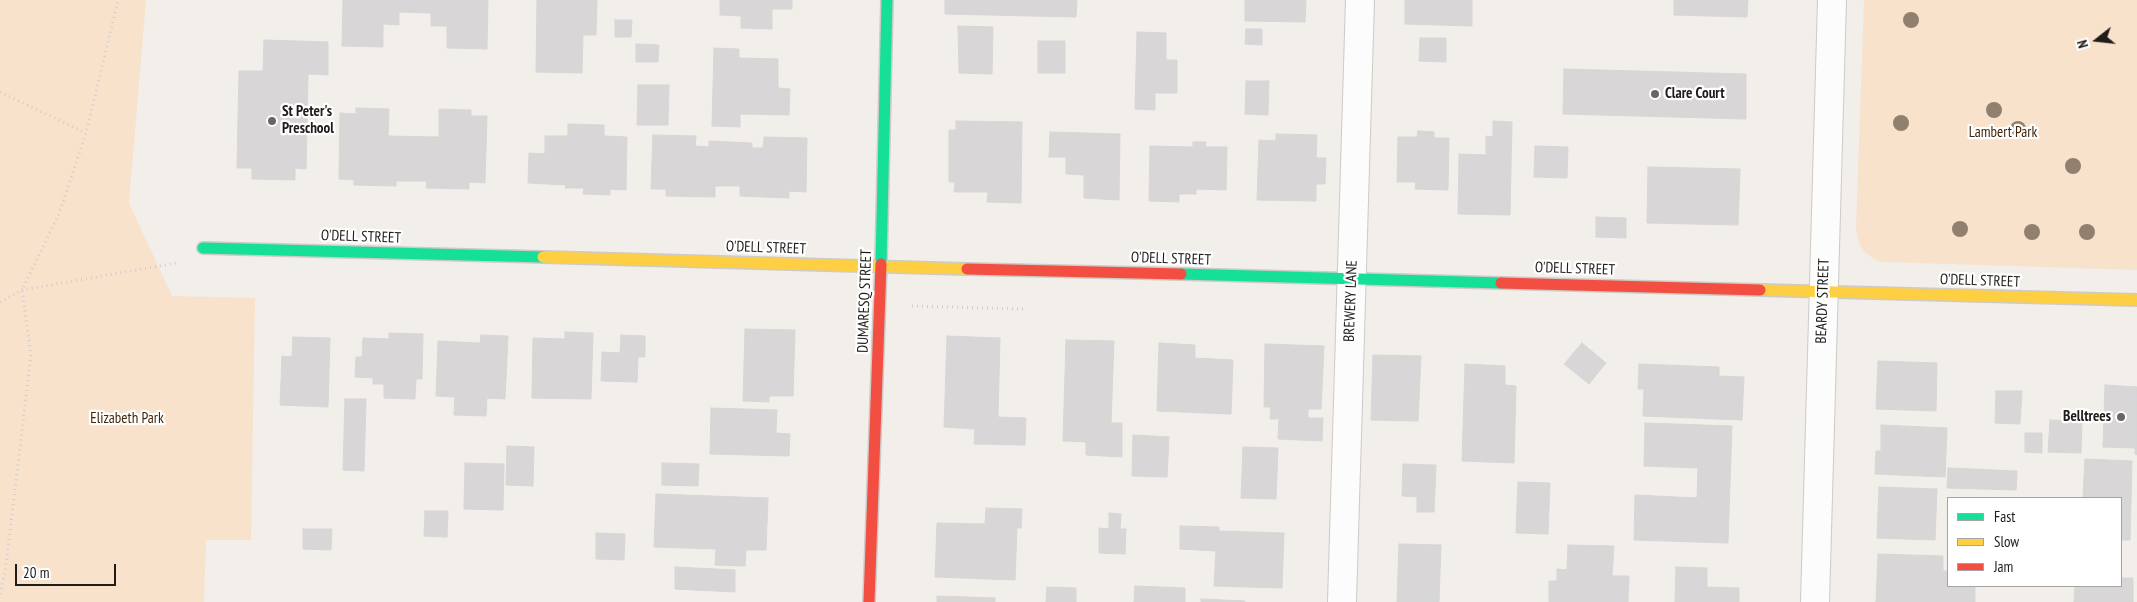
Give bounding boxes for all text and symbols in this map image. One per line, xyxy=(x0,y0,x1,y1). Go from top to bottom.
north arrow xyxy=(2072,15,2122,65)
text: N xyxy=(2073,38,2092,50)
place label: Clare Court xyxy=(1665,85,1725,103)
marker: Clare Court xyxy=(1649,88,1661,100)
place label: St Peter's Preschool xyxy=(282,103,334,138)
marker: St Peter's Preschool xyxy=(266,115,278,127)
park label: Lambert Park xyxy=(1969,124,2037,142)
street label: O'DELL STREET xyxy=(321,227,401,247)
street label: O'DELL STREET xyxy=(726,238,806,258)
street label: DUMARESQ STREET xyxy=(854,249,876,353)
street label: O'DELL STREET xyxy=(1131,249,1211,269)
street label: BEARDY STREET xyxy=(1813,258,1833,344)
street label: O'DELL STREET xyxy=(1535,259,1615,279)
street label: BREWERY LANE xyxy=(1341,260,1361,342)
street label: O'DELL STREET xyxy=(1940,271,2020,291)
place label: Belltrees xyxy=(2063,408,2111,426)
park label: Elizabeth Park xyxy=(90,410,164,428)
marker: Belltrees xyxy=(2115,411,2127,423)
legend xyxy=(1947,497,2122,587)
text: Fast xyxy=(1994,507,2015,526)
text: Slow xyxy=(1994,532,2019,551)
scale bar xyxy=(18,554,119,586)
text: Jam xyxy=(1994,557,2013,576)
text: 20 m xyxy=(23,563,49,582)

